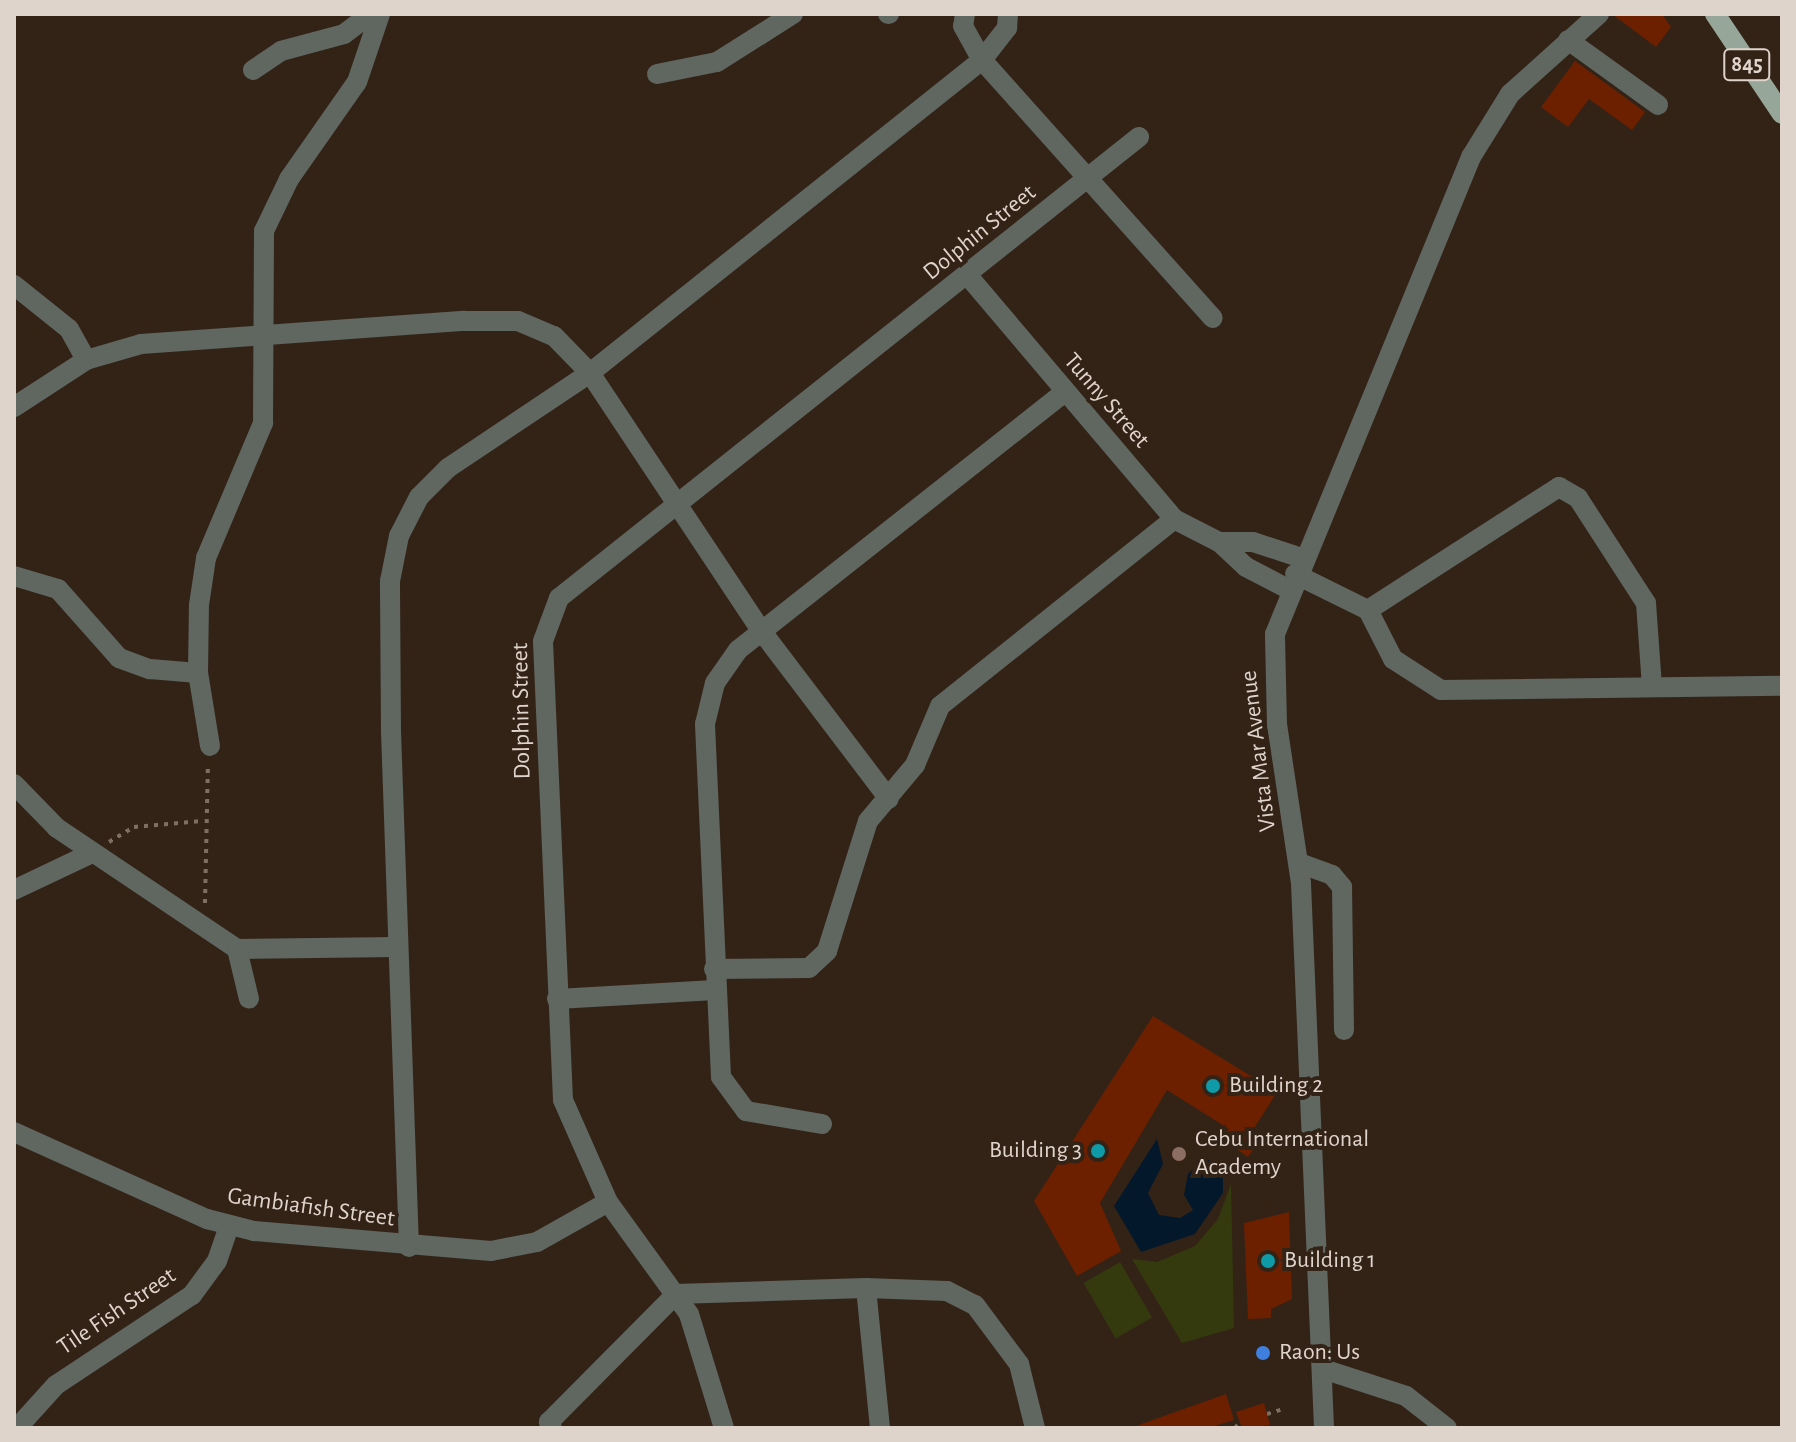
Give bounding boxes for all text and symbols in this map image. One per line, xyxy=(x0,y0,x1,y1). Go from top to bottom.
road number: 845 xyxy=(1723,47,1771,83)
street label: Dolphin Street xyxy=(918,179,1042,287)
street label: Tunny Street xyxy=(1057,347,1155,455)
street label: Dolphin Street xyxy=(506,642,538,780)
street label: Vista Mar Avenue xyxy=(1235,669,1283,833)
place label: Building 2 xyxy=(1229,1072,1323,1100)
marker: Building 2 xyxy=(1204,1077,1222,1095)
place label: Cebu International Academy xyxy=(1195,1126,1369,1182)
place label: Building 3 xyxy=(989,1137,1082,1165)
marker: Building 3 xyxy=(1089,1142,1107,1160)
marker: Cebu International Academy xyxy=(1170,1145,1188,1163)
street label: Gambiafish Street xyxy=(226,1182,396,1234)
place label: Building 1 xyxy=(1284,1247,1375,1275)
marker: Building 1 xyxy=(1259,1252,1277,1270)
street label: Tile Fish Street xyxy=(52,1262,182,1362)
place label: Raon: Us xyxy=(1279,1339,1360,1367)
marker: Raon: Us xyxy=(1254,1344,1272,1362)

